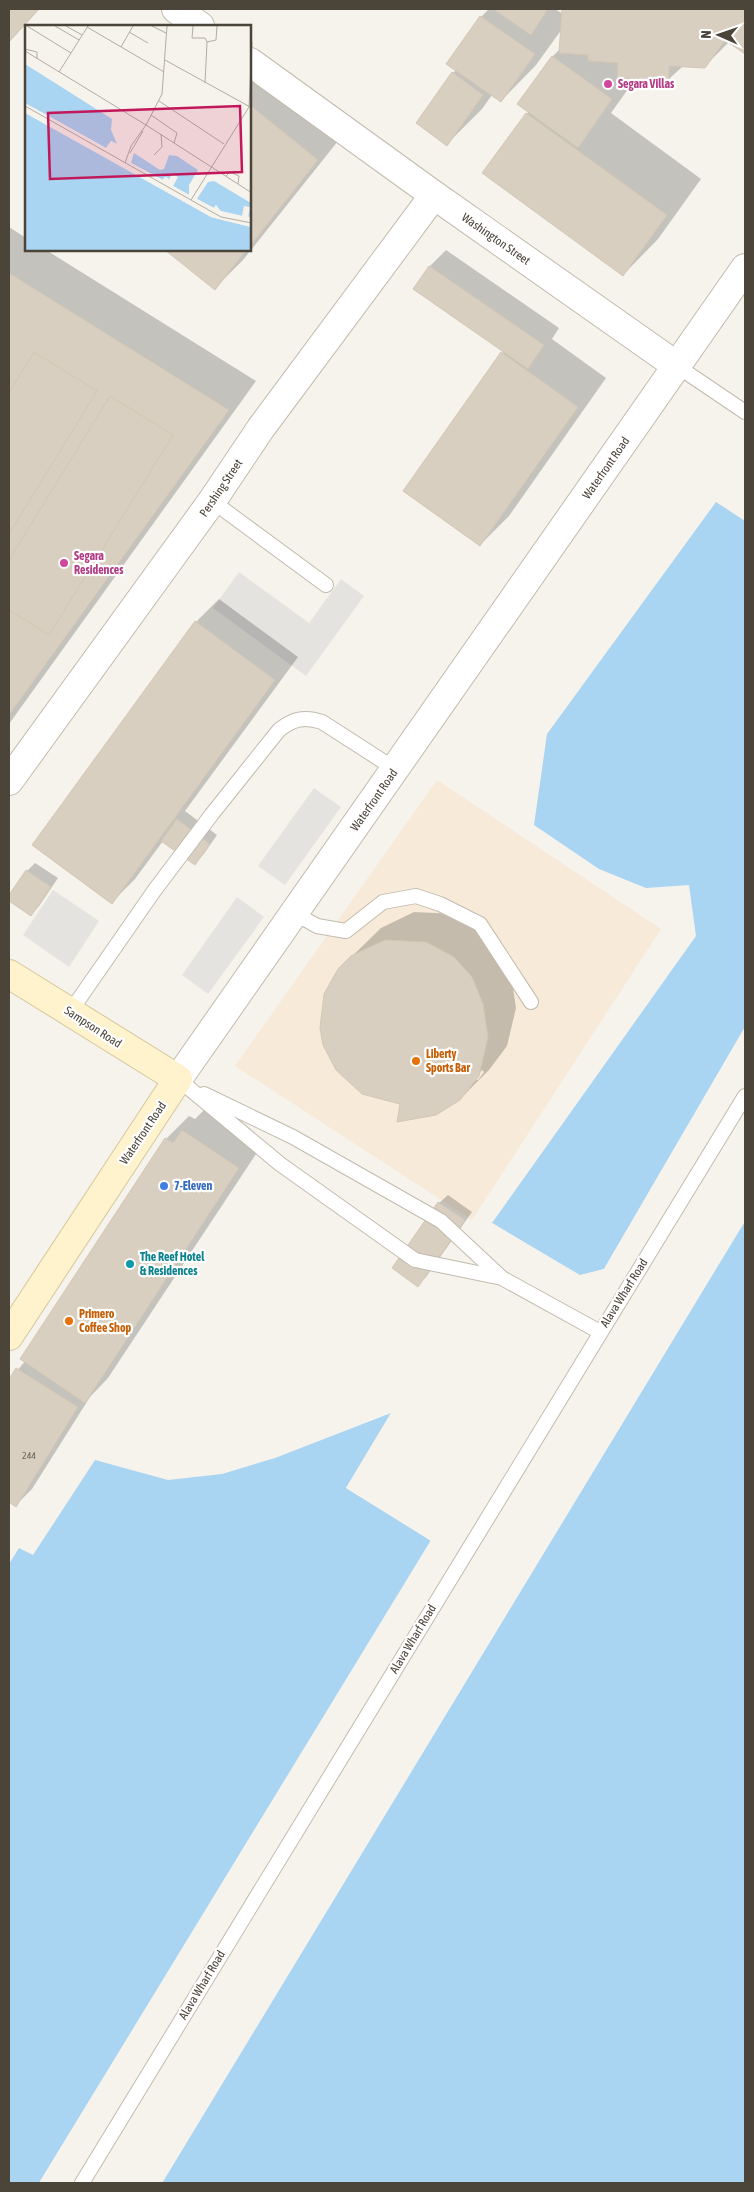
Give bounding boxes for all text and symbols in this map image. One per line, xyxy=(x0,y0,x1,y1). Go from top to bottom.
north arrow xyxy=(694,10,744,60)
inset map xyxy=(25,25,251,251)
text: N xyxy=(698,30,714,39)
place label: Segara Villas xyxy=(618,77,675,91)
marker: Segara Villas xyxy=(602,78,614,90)
street label: Washington Street xyxy=(459,210,533,268)
street label: Waterfront Road xyxy=(579,434,633,502)
street label: Pershing Street xyxy=(197,456,246,519)
place label: Segara Residences xyxy=(74,549,124,577)
marker: Segara Residences xyxy=(58,557,70,569)
street label: Waterfront Road xyxy=(347,766,401,834)
street label: Sampson Road xyxy=(62,1003,124,1051)
place label: Liberty Sports Bar xyxy=(426,1047,470,1075)
marker: Liberty Sports Bar xyxy=(410,1055,422,1067)
street label: Waterfront Road xyxy=(117,1099,169,1167)
place label: 7-Eleven xyxy=(174,1179,212,1193)
marker: 7-Eleven xyxy=(158,1180,170,1192)
place label: The Reef Hotel & Residences xyxy=(140,1250,205,1278)
street label: Alava Wharf Road xyxy=(597,1256,651,1330)
marker: The Reef Hotel & Residences xyxy=(124,1258,136,1270)
place label: Primero Coffee Shop xyxy=(79,1307,132,1335)
marker: Primero Coffee Shop xyxy=(63,1315,75,1327)
house number: 244 xyxy=(22,1450,36,1461)
street label: Alava Wharf Road xyxy=(387,1602,439,1676)
street label: Alava Wharf Road xyxy=(176,1948,228,2022)

